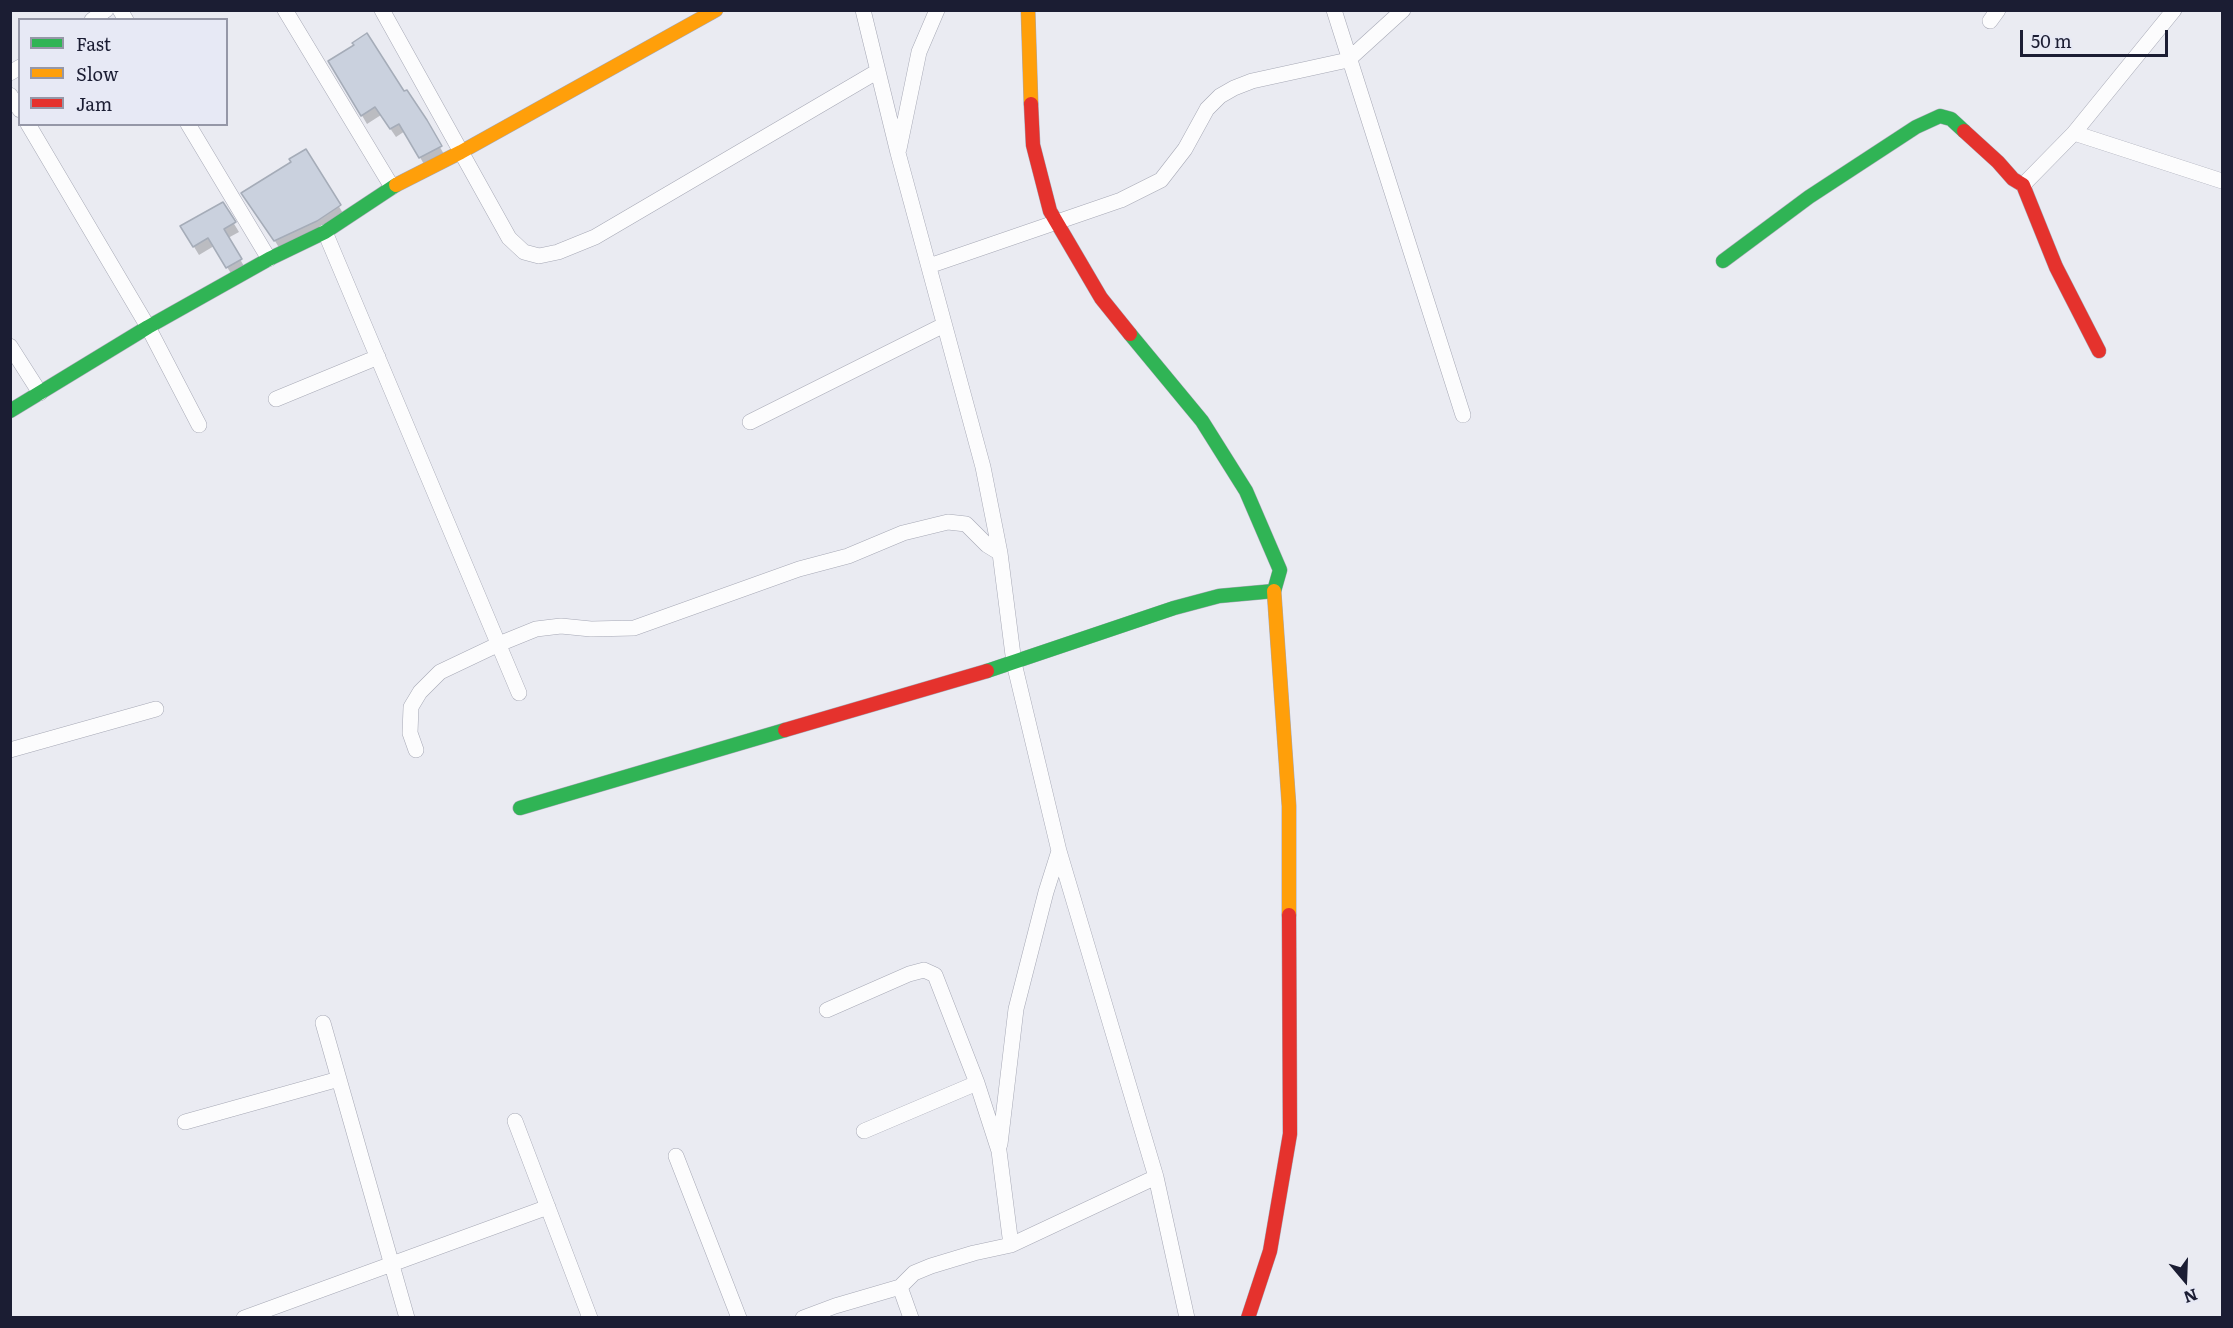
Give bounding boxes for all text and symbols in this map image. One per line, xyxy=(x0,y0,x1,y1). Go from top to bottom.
legend xyxy=(18,18,228,126)
scale bar xyxy=(2023,18,2172,56)
text: 50 m xyxy=(2031,27,2072,54)
text: Fast xyxy=(76,30,111,57)
text: Slow xyxy=(76,60,118,87)
text: Jam xyxy=(76,90,112,117)
north arrow xyxy=(2155,1250,2215,1310)
text: N xyxy=(2181,1283,2201,1311)

